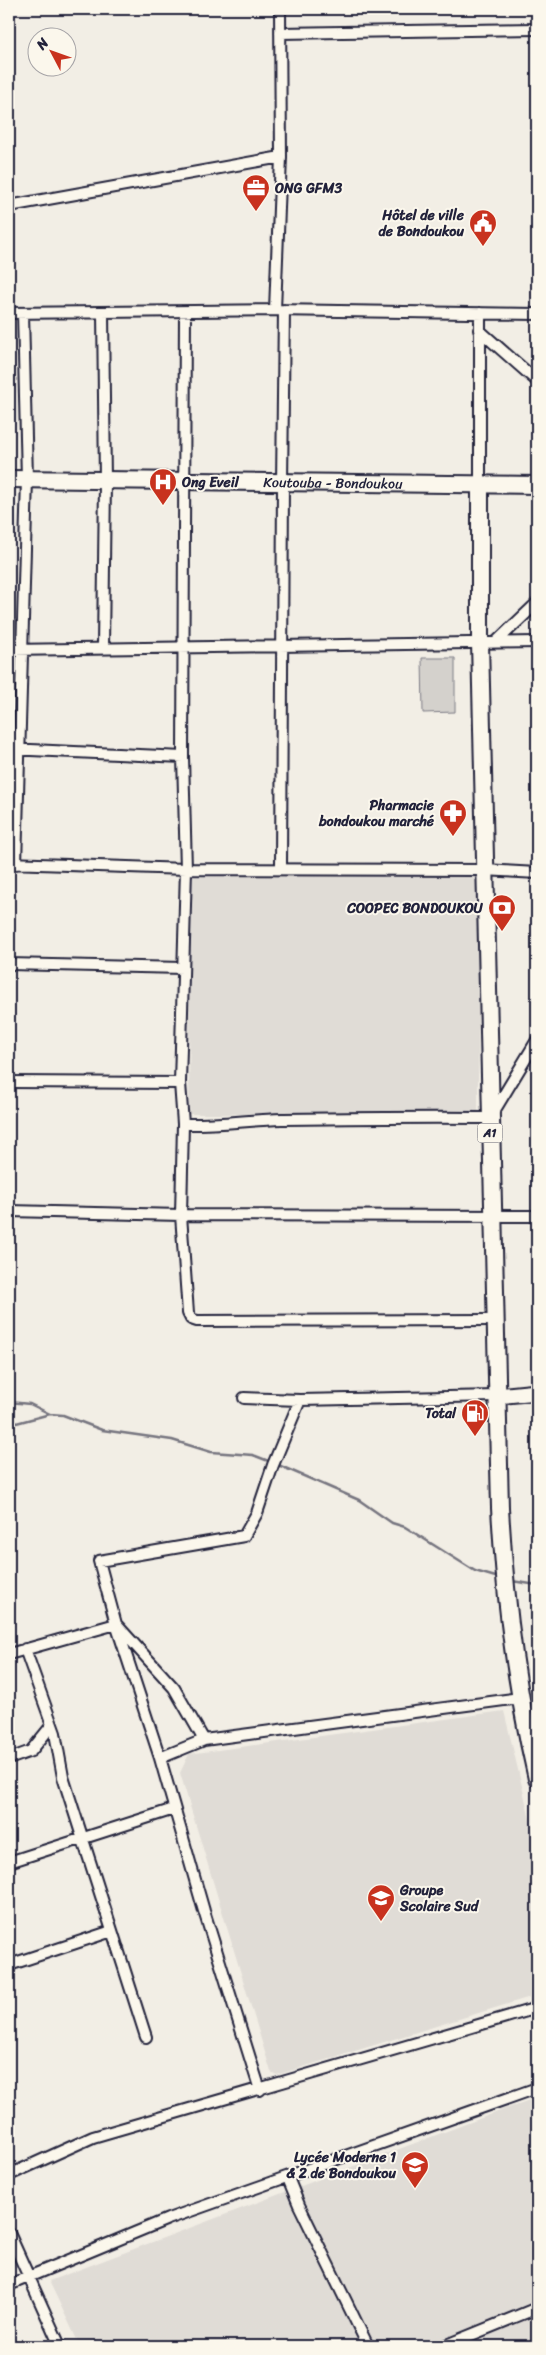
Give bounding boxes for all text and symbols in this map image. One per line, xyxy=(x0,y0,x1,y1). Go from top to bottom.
north arrow xyxy=(28,28,78,78)
text: N xyxy=(29,32,55,56)
office icon: ONG GFM3 xyxy=(241,173,271,212)
place label: ONG GFM3 xyxy=(274,176,342,201)
place label: Hôtel de ville de Bondoukou xyxy=(378,203,465,244)
public building icon: Hôtel de ville de Bondoukou xyxy=(468,208,498,247)
hospital icon: Ong Eveil xyxy=(148,467,178,506)
place label: Ong Eveil xyxy=(181,470,240,495)
street label: Koutouba - Bondoukou xyxy=(263,470,403,496)
place label: Pharmacie bondoukou marché xyxy=(318,793,435,834)
pharmacy icon: Pharmacie bondoukou marché xyxy=(438,798,468,837)
bank icon: COOPEC BONDOUKOU xyxy=(487,893,517,932)
place label: COOPEC BONDOUKOU xyxy=(346,896,484,921)
road number: A1 xyxy=(478,1124,502,1142)
fuel station icon: Total xyxy=(460,1398,490,1437)
place label: Total xyxy=(425,1401,457,1426)
place label: Groupe Scolaire Sud xyxy=(399,1878,480,1919)
school or university icon: Groupe Scolaire Sud xyxy=(366,1883,396,1922)
place label: Lycée Moderne 1 & 2 de Bondoukou xyxy=(286,2145,396,2186)
school or university icon: Lycée Moderne 1 & 2 de Bondoukou xyxy=(400,2150,430,2189)

